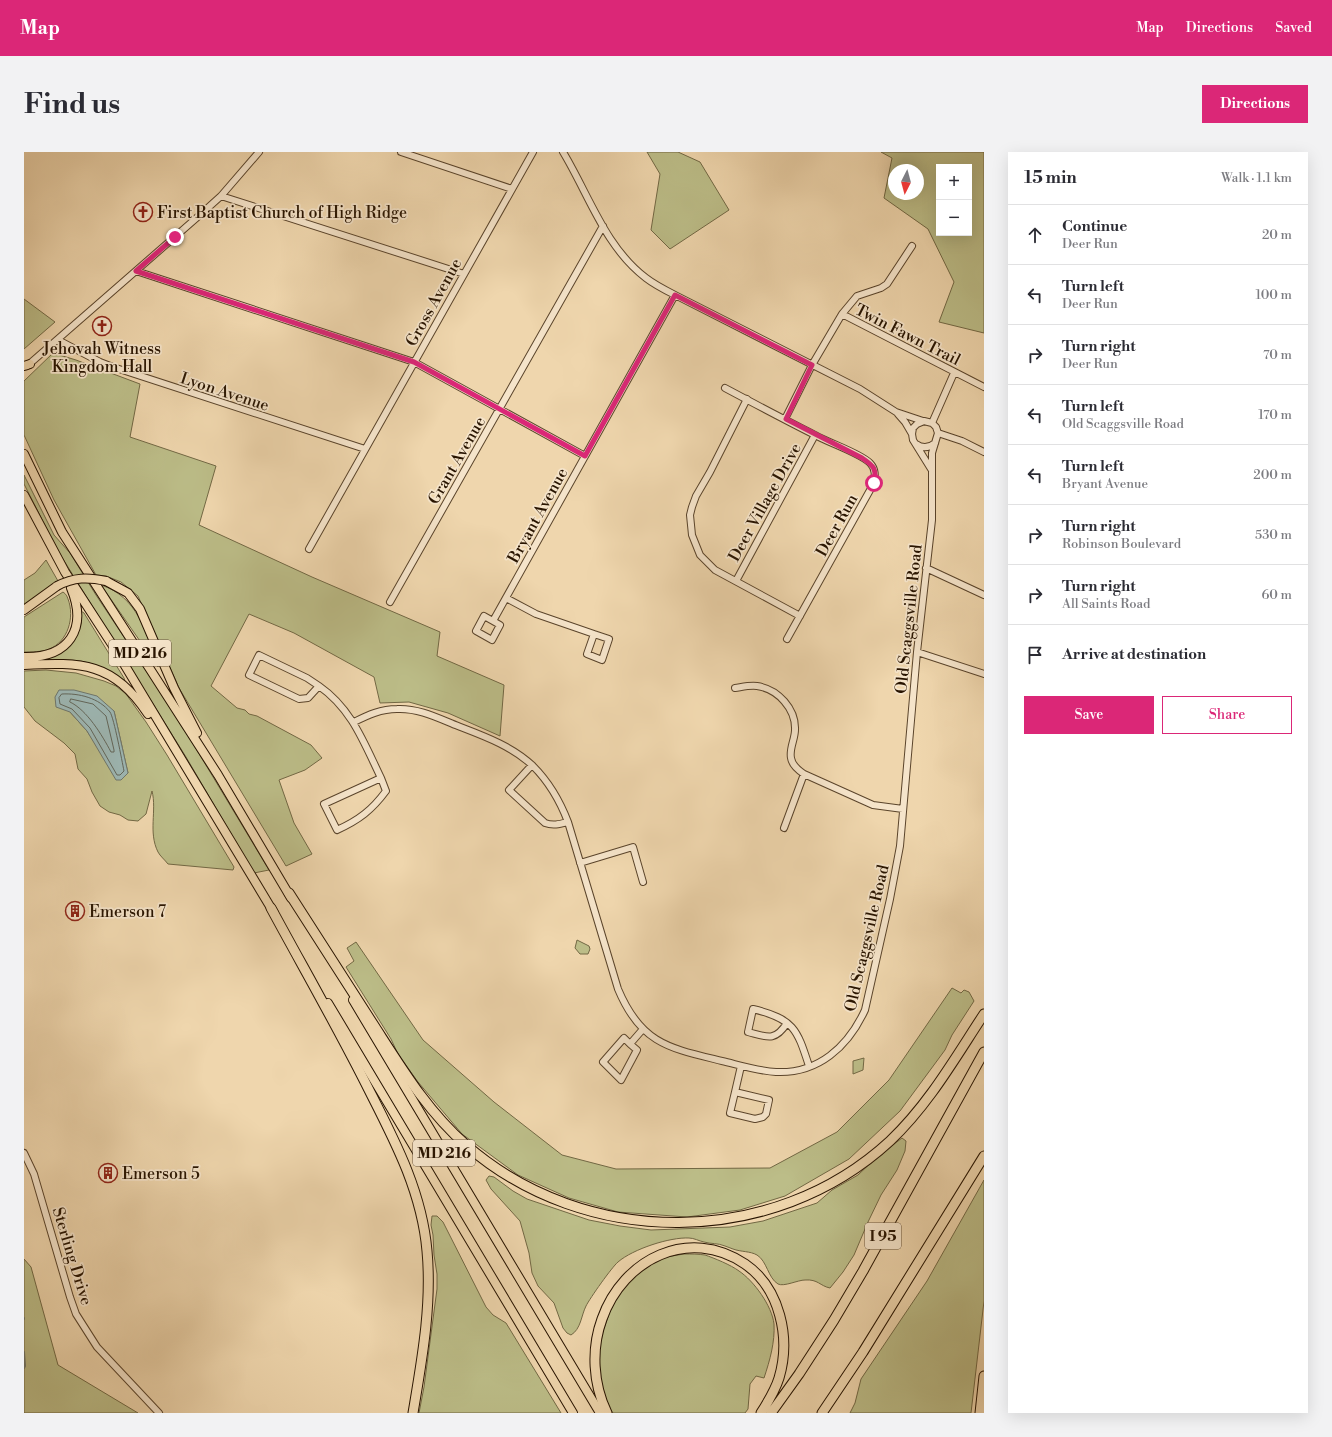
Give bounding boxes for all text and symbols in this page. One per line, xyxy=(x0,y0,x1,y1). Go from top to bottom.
text: Map xyxy=(20,16,60,40)
text: Map xyxy=(1136,19,1164,37)
text: Directions xyxy=(1186,19,1253,37)
text: Saved xyxy=(1275,19,1312,37)
button: Directions xyxy=(1202,85,1308,123)
text: Find us xyxy=(24,87,120,122)
north arrow xyxy=(888,164,924,200)
map controls xyxy=(936,164,972,236)
button: + xyxy=(936,164,972,200)
text: 15 min xyxy=(1024,167,1077,189)
text: Walk · 1.1 km xyxy=(1221,170,1292,186)
button: − xyxy=(936,200,972,236)
church icon: First Baptist Church of High Ridge xyxy=(132,201,154,223)
place label: First Baptist Church of High Ridge xyxy=(157,203,407,223)
text: Continue xyxy=(1062,217,1127,236)
icon: ahead xyxy=(1024,224,1046,246)
text: 20 m xyxy=(1262,227,1292,243)
route end xyxy=(166,228,184,246)
text: Deer Run xyxy=(1062,236,1118,252)
street label: Gross Avenue xyxy=(401,255,466,350)
text: Turn left xyxy=(1062,277,1124,296)
icon: left xyxy=(1024,284,1046,306)
text: 100 m xyxy=(1256,287,1292,303)
text: Deer Run xyxy=(1062,296,1118,312)
street label: Twin Fawn Trail xyxy=(851,300,964,370)
church icon: Jehovah Witness Kingdom Hall xyxy=(91,315,113,337)
text: Turn right xyxy=(1062,337,1136,356)
place label: Jehovah Witness Kingdom Hall xyxy=(42,339,161,377)
icon: right xyxy=(1024,344,1046,366)
text: 70 m xyxy=(1263,347,1292,363)
text: Deer Run xyxy=(1062,356,1118,372)
street label: Lyon Avenue xyxy=(178,368,272,416)
text: Turn left xyxy=(1062,397,1124,416)
icon: left xyxy=(1024,404,1046,426)
text: 170 m xyxy=(1258,407,1292,423)
street label: Grant Avenue xyxy=(424,413,490,508)
text: Old Scaggsville Road xyxy=(1062,416,1184,432)
street label: Deer Village Drive xyxy=(724,440,806,565)
text: Turn left xyxy=(1062,457,1124,476)
street label: Bryant Avenue xyxy=(503,464,572,567)
icon: left xyxy=(1024,464,1046,486)
text: 200 m xyxy=(1253,467,1292,483)
route start xyxy=(865,474,883,492)
text: Bryant Avenue xyxy=(1062,476,1148,492)
street label: Deer Run xyxy=(812,490,862,560)
text: Turn right xyxy=(1062,517,1136,536)
icon: right xyxy=(1024,524,1046,546)
text: 530 m xyxy=(1255,527,1292,543)
text: Robinson Boulevard xyxy=(1062,536,1181,552)
street label: Old Scaggsville Road xyxy=(891,543,927,695)
text: Turn right xyxy=(1062,577,1136,596)
icon: right xyxy=(1024,584,1046,606)
text: 60 m xyxy=(1261,587,1292,603)
text: All Saints Road xyxy=(1062,596,1151,612)
road number: MD 216 xyxy=(109,640,171,666)
icon: arrive xyxy=(1024,644,1046,666)
text: Arrive at destination xyxy=(1062,645,1206,664)
button: Save xyxy=(1024,696,1154,734)
button: Share xyxy=(1162,696,1292,734)
street label: Old Scaggsville Road xyxy=(840,863,894,1014)
building icon: Emerson 7 xyxy=(64,900,86,922)
place label: Emerson 7 xyxy=(89,902,166,922)
road number: MD 216 xyxy=(413,1140,475,1166)
building icon: Emerson 5 xyxy=(97,1162,119,1184)
place label: Emerson 5 xyxy=(122,1164,200,1184)
street label: Sterling Drive xyxy=(48,1205,96,1308)
road number: I 95 xyxy=(865,1223,901,1249)

